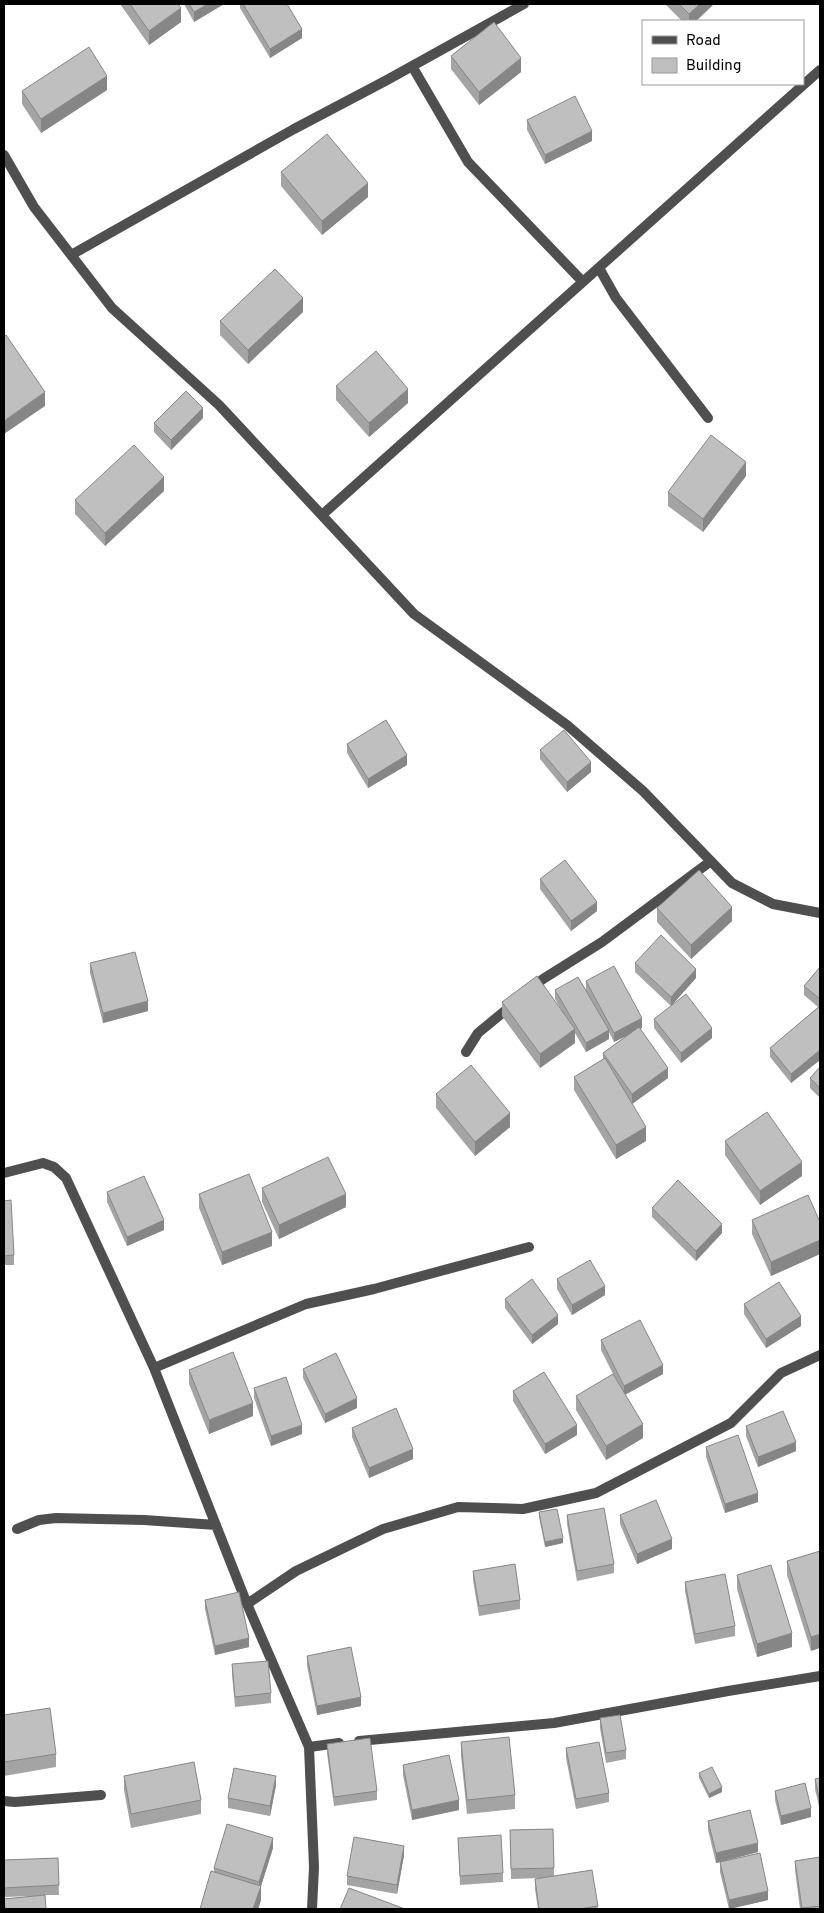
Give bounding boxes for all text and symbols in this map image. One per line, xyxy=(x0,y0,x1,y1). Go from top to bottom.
legend xyxy=(642,20,804,85)
text: Road xyxy=(686,32,721,51)
text: Building xyxy=(686,57,741,76)

